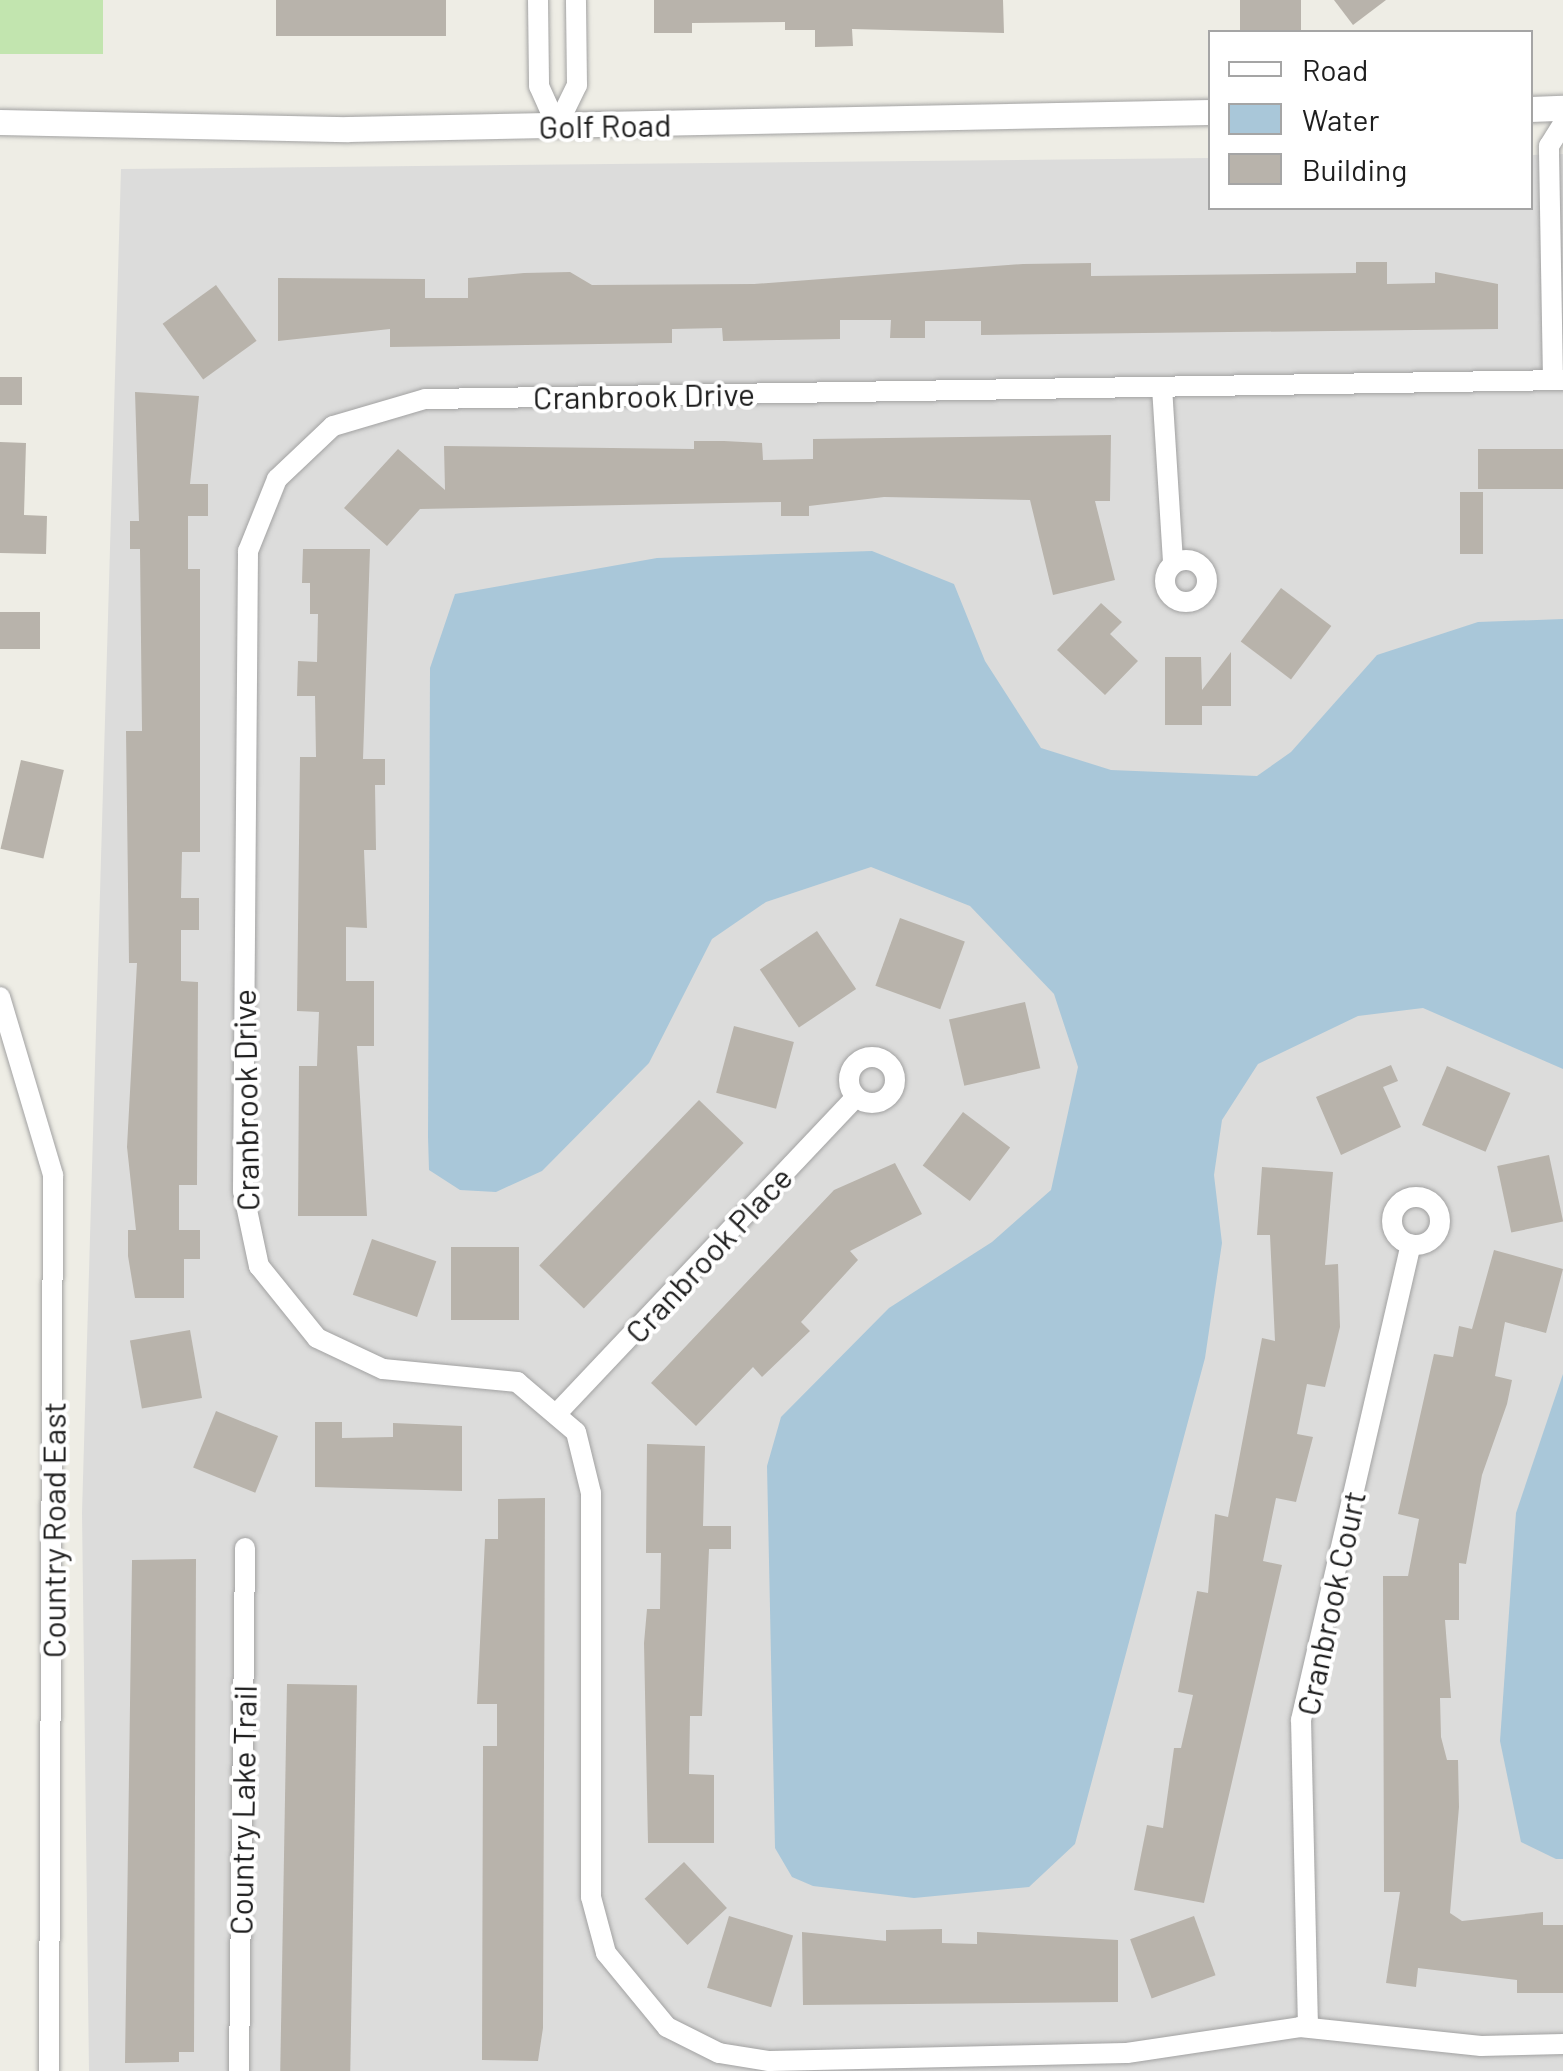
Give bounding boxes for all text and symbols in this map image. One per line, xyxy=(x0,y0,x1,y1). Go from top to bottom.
legend xyxy=(1208,30,1533,210)
text: Road xyxy=(1302,51,1368,87)
text: Water xyxy=(1302,101,1380,137)
street label: Golf Road xyxy=(538,105,672,145)
text: Building xyxy=(1302,151,1407,187)
street label: Cranbrook Drive xyxy=(533,374,755,416)
street label: Cranbrook Drive xyxy=(224,989,266,1211)
street label: Cranbrook Place xyxy=(617,1158,799,1350)
street label: Country Road East xyxy=(34,1402,72,1658)
street label: Cranbrook Court xyxy=(1287,1487,1373,1719)
street label: Country Lake Trail xyxy=(221,1685,263,1935)

